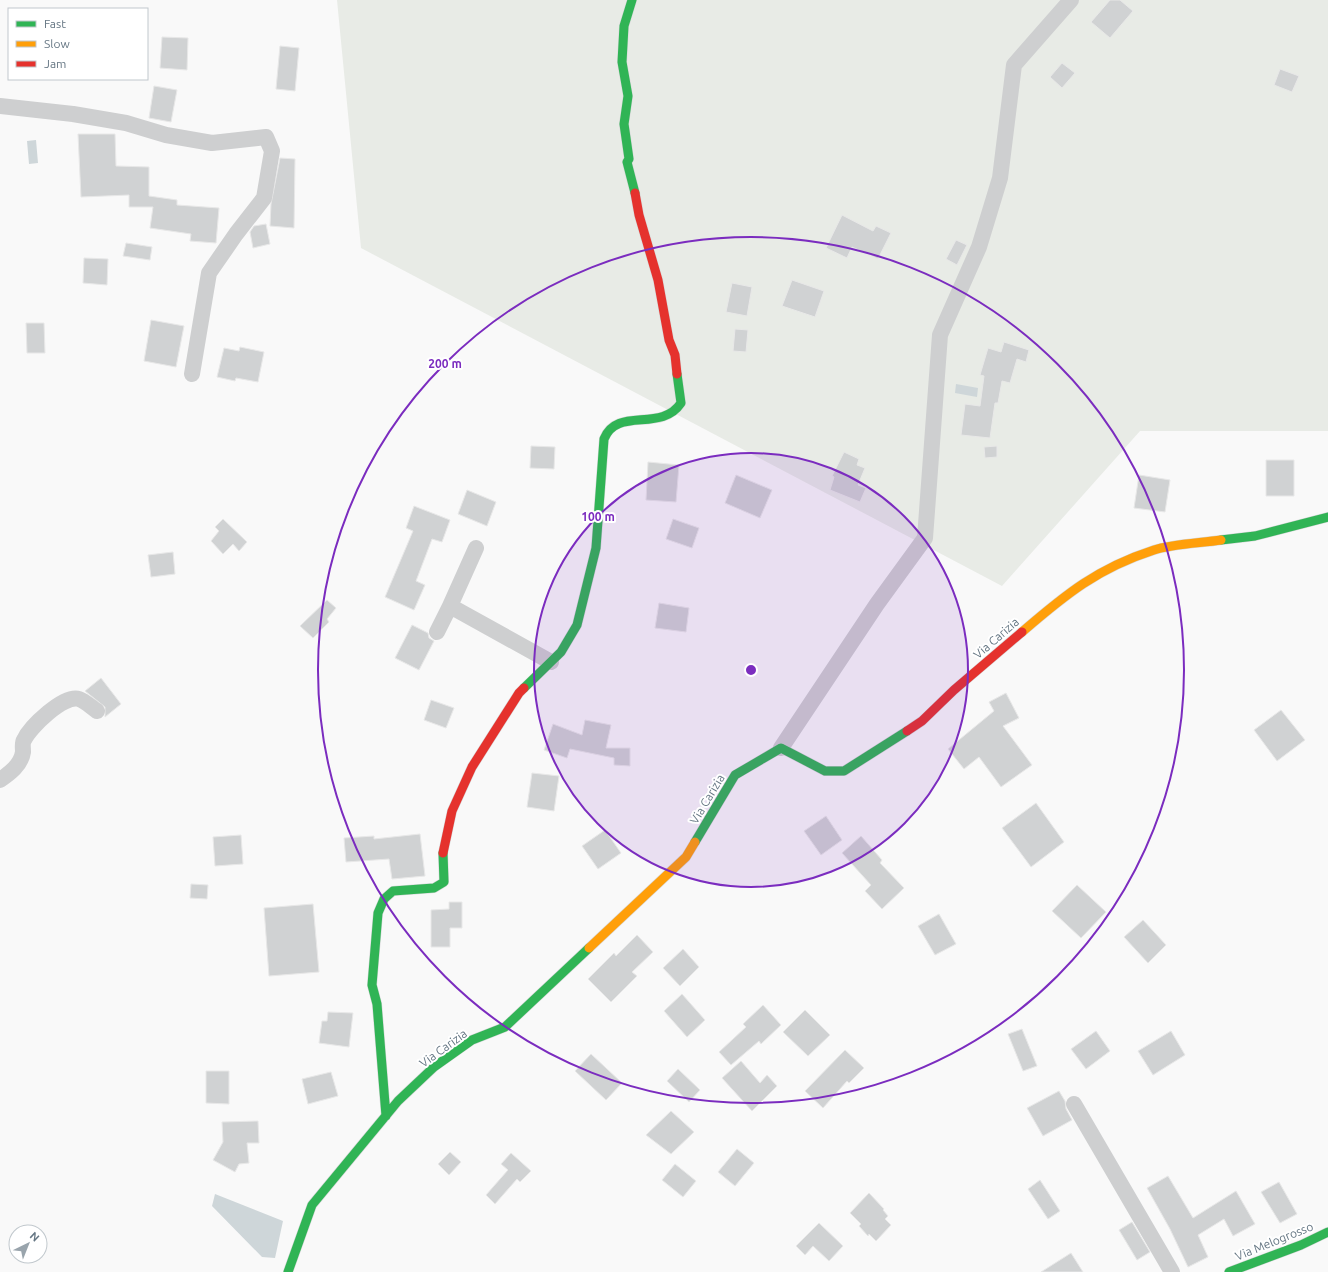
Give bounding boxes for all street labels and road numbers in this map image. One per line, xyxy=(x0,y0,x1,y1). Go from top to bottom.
street label: Via Carizia xyxy=(971,615,1021,661)
street label: Via Carizia xyxy=(687,772,727,826)
street label: Via Carizia xyxy=(417,1026,469,1070)
street label: Via Melogrosso xyxy=(1233,1219,1315,1263)

